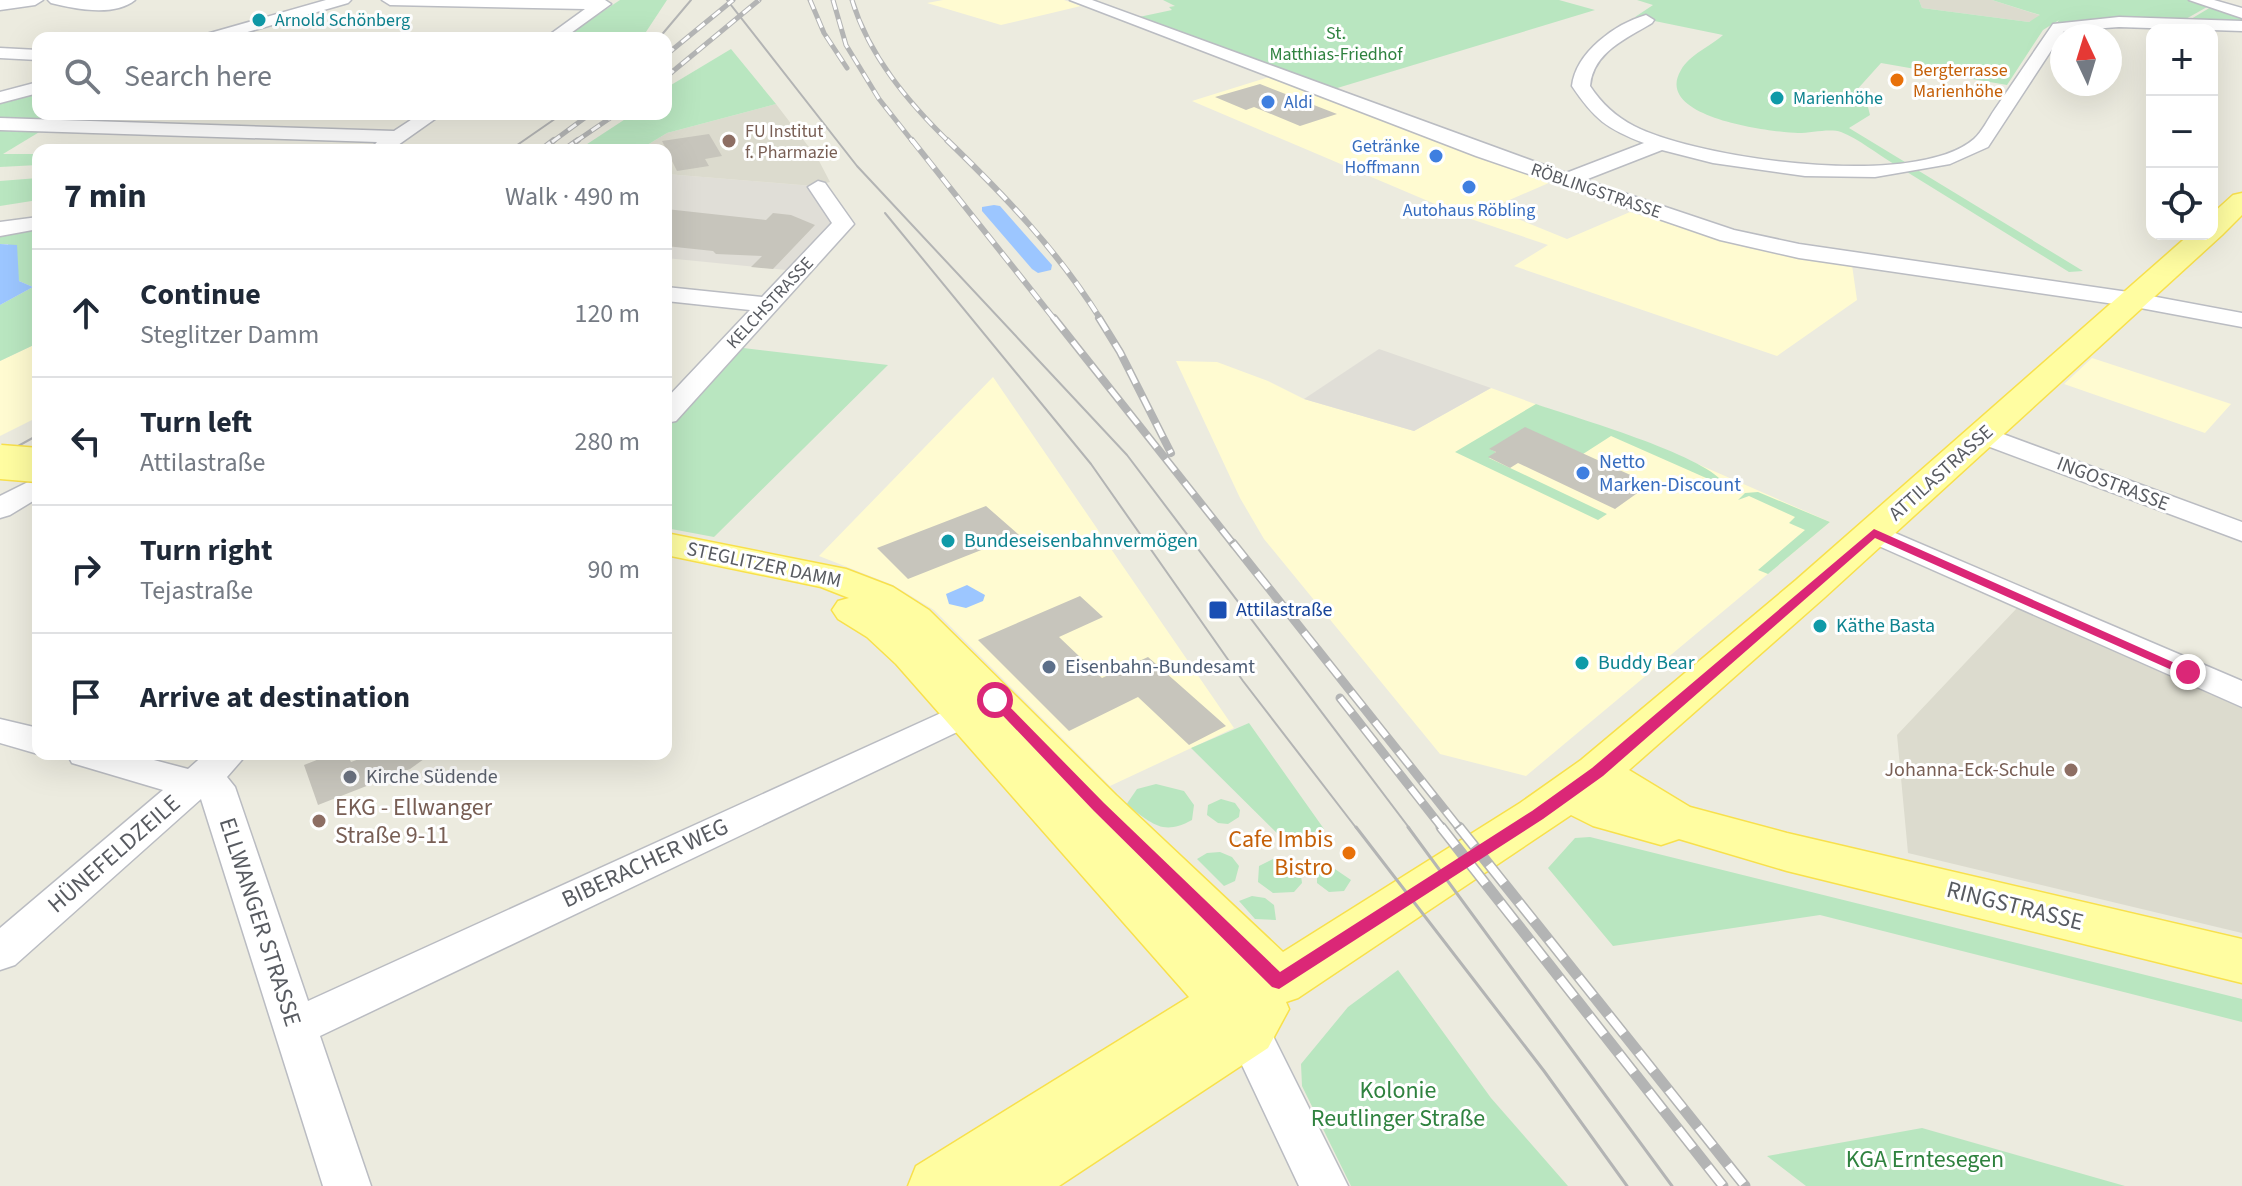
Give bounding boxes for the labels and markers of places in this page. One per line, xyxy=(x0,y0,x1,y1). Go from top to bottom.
place label: Arnold Schönberg xyxy=(275,8,410,33)
marker: Arnold Schönberg xyxy=(250,11,268,29)
place label: Bergterrasse Marienhöhe xyxy=(1913,58,2008,104)
marker: Bergterrasse Marienhöhe xyxy=(1888,71,1906,89)
place label: Marienhöhe xyxy=(1793,86,1883,111)
marker: Marienhöhe xyxy=(1768,89,1786,107)
place label: Aldi xyxy=(1284,90,1313,115)
marker: Aldi xyxy=(1259,93,1277,111)
place label: FU Institut f. Pharmazie xyxy=(745,119,838,165)
marker: FU Institut f. Pharmazie xyxy=(720,132,738,150)
place label: Getränke Hoffmann xyxy=(1344,134,1420,180)
marker: Getränke Hoffmann xyxy=(1427,147,1445,165)
marker: Autohaus Röbling xyxy=(1460,178,1478,196)
place label: Autohaus Röbling xyxy=(1403,198,1535,223)
place label: Netto Marken-Discount xyxy=(1599,448,1741,499)
marker: Netto Marken-Discount xyxy=(1574,464,1592,482)
place label: Bundeseisenbahnvermögen xyxy=(964,527,1198,555)
marker: Bundeseisenbahnvermögen xyxy=(939,532,957,550)
place label: Attilastraße xyxy=(1236,596,1333,624)
marker: Attilastraße xyxy=(1207,599,1229,621)
place label: Käthe Basta xyxy=(1836,612,1935,640)
marker: Käthe Basta xyxy=(1811,617,1829,635)
place label: Buddy Bear xyxy=(1598,649,1695,677)
place label: Eisenbahn-Bundesamt xyxy=(1065,653,1255,681)
marker: Buddy Bear xyxy=(1573,654,1591,672)
marker: Eisenbahn-Bundesamt xyxy=(1040,658,1058,676)
place label: Johanna-Eck-Schule xyxy=(1885,756,2055,784)
marker: Johanna-Eck-Schule xyxy=(2062,761,2080,779)
place label: Kirche Südende xyxy=(366,763,498,791)
marker: Kirche Südende xyxy=(341,768,359,786)
place label: EKG - Ellwanger Straße 9-11 xyxy=(335,790,493,853)
marker: EKG - Ellwanger Straße 9-11 xyxy=(310,812,328,830)
place label: Cafe Imbis Bistro xyxy=(1228,822,1333,885)
marker: Cafe Imbis Bistro xyxy=(1340,844,1358,862)

